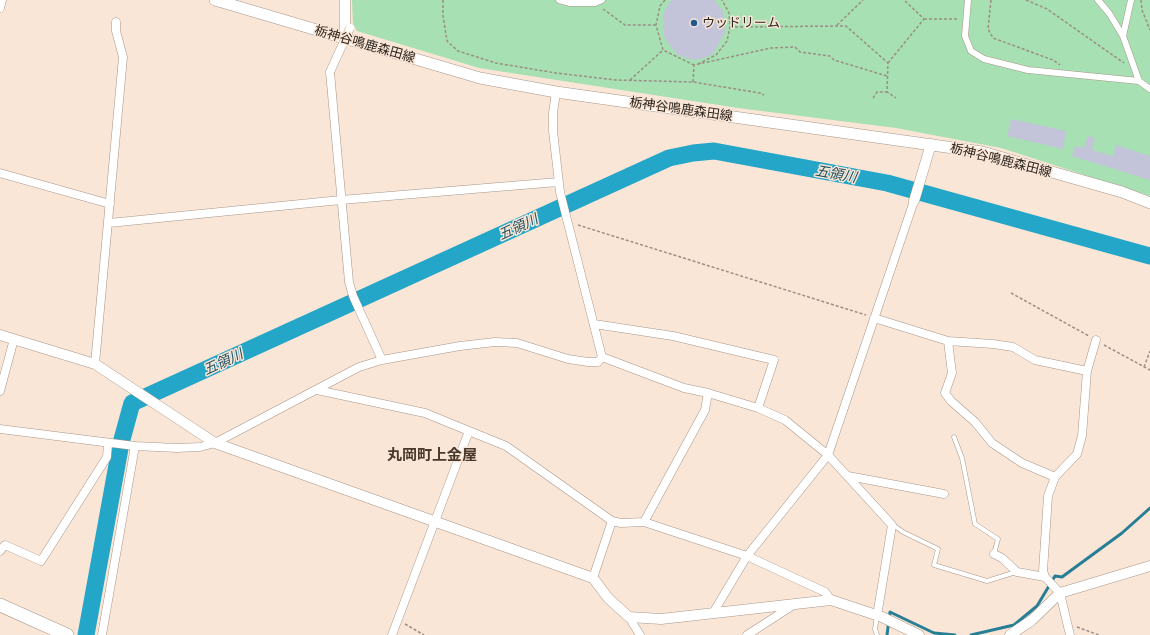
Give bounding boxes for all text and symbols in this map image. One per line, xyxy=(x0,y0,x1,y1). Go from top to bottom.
place label: ウッドリーム xyxy=(702,15,780,31)
marker: ウッドリーム xyxy=(689,18,699,28)
street label: 栃神谷鳴鹿森田線 xyxy=(313,22,417,66)
street label: 栃神谷鳴鹿森田線 xyxy=(628,94,734,124)
street label: 栃神谷鳴鹿森田線 xyxy=(949,140,1053,180)
water label: 五領川 xyxy=(814,162,858,186)
water label: 五領川 xyxy=(495,211,541,243)
water label: 五領川 xyxy=(200,346,246,378)
district label: 丸岡町上金屋 xyxy=(387,446,477,464)

